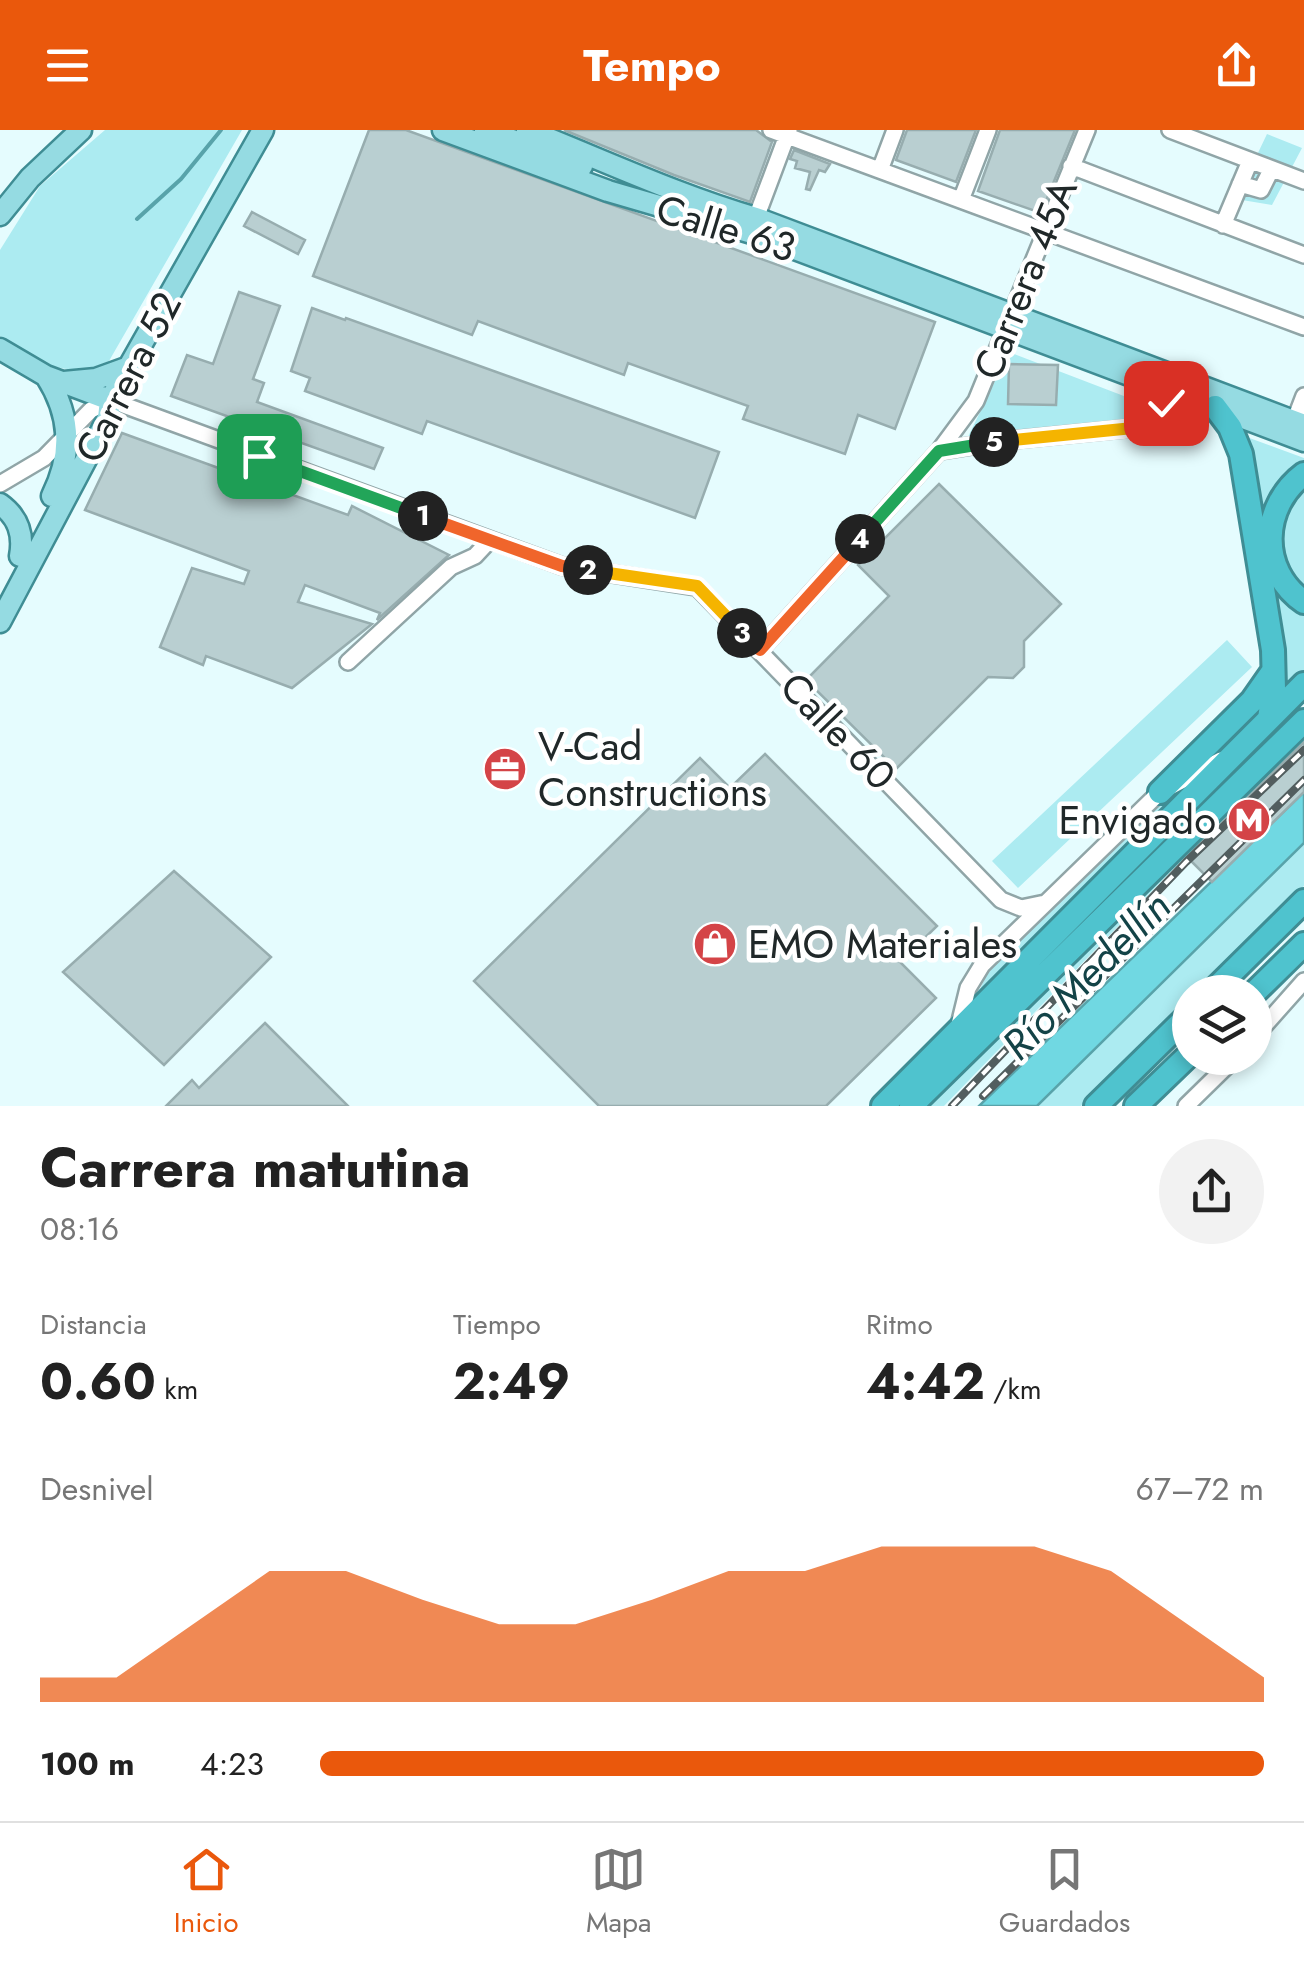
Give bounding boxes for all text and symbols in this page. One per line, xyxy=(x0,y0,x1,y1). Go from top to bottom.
text: Tempo xyxy=(583,33,721,98)
icon: menu xyxy=(40,38,95,93)
icon: share xyxy=(1209,38,1264,93)
street label: Carrera 45A xyxy=(959,170,1092,388)
street label: Calle 63 xyxy=(649,179,803,277)
street label: Carrera 52 xyxy=(60,282,196,472)
pin xyxy=(1124,361,1209,446)
icon: check xyxy=(1139,376,1194,431)
pin xyxy=(217,414,302,499)
pin: 5 xyxy=(969,417,1019,467)
text: 5 xyxy=(985,421,1003,462)
icon: arrive xyxy=(232,429,287,484)
pin: 1 xyxy=(398,491,448,541)
text: 1 xyxy=(416,495,430,536)
pin: 4 xyxy=(835,514,885,564)
text: 4 xyxy=(850,518,870,559)
pin: 2 xyxy=(563,545,613,595)
text: 2 xyxy=(579,549,597,590)
pin: 3 xyxy=(717,608,767,658)
text: 3 xyxy=(733,612,751,653)
street label: Calle 60 xyxy=(767,659,909,803)
place label: V-Cad Constructions xyxy=(538,717,767,821)
office icon: V-Cad Constructions xyxy=(482,746,528,792)
place label: Envigado xyxy=(1059,791,1216,849)
metro station icon: Envigado xyxy=(1226,797,1272,843)
water label: Río Medellín xyxy=(988,877,1185,1074)
place label: EMO Materiales xyxy=(748,915,1017,973)
shop icon: EMO Materiales xyxy=(692,921,738,967)
map controls xyxy=(1172,975,1272,1075)
button: layers xyxy=(1172,975,1272,1075)
text: Carrera matutina xyxy=(40,1128,471,1208)
button: share xyxy=(1159,1139,1264,1244)
text: 08:16 xyxy=(40,1206,119,1252)
text: Distancia xyxy=(40,1304,147,1345)
text: Tiempo xyxy=(453,1304,541,1345)
text: Ritmo xyxy=(866,1304,933,1345)
text: 0.60 xyxy=(40,1345,156,1418)
text: 2:49 xyxy=(453,1345,570,1418)
text: 4:42 xyxy=(866,1345,985,1418)
text: km xyxy=(156,1369,198,1410)
text: /km xyxy=(985,1369,1042,1410)
text: Desnivel xyxy=(40,1466,154,1512)
text: 67–72 m xyxy=(1136,1466,1264,1512)
text: 100 m xyxy=(40,1741,135,1787)
text: 4:23 xyxy=(200,1741,264,1787)
tab: Inicio xyxy=(174,1842,238,1943)
tab: Mapa xyxy=(586,1842,651,1943)
tab: Guardados xyxy=(999,1842,1130,1943)

